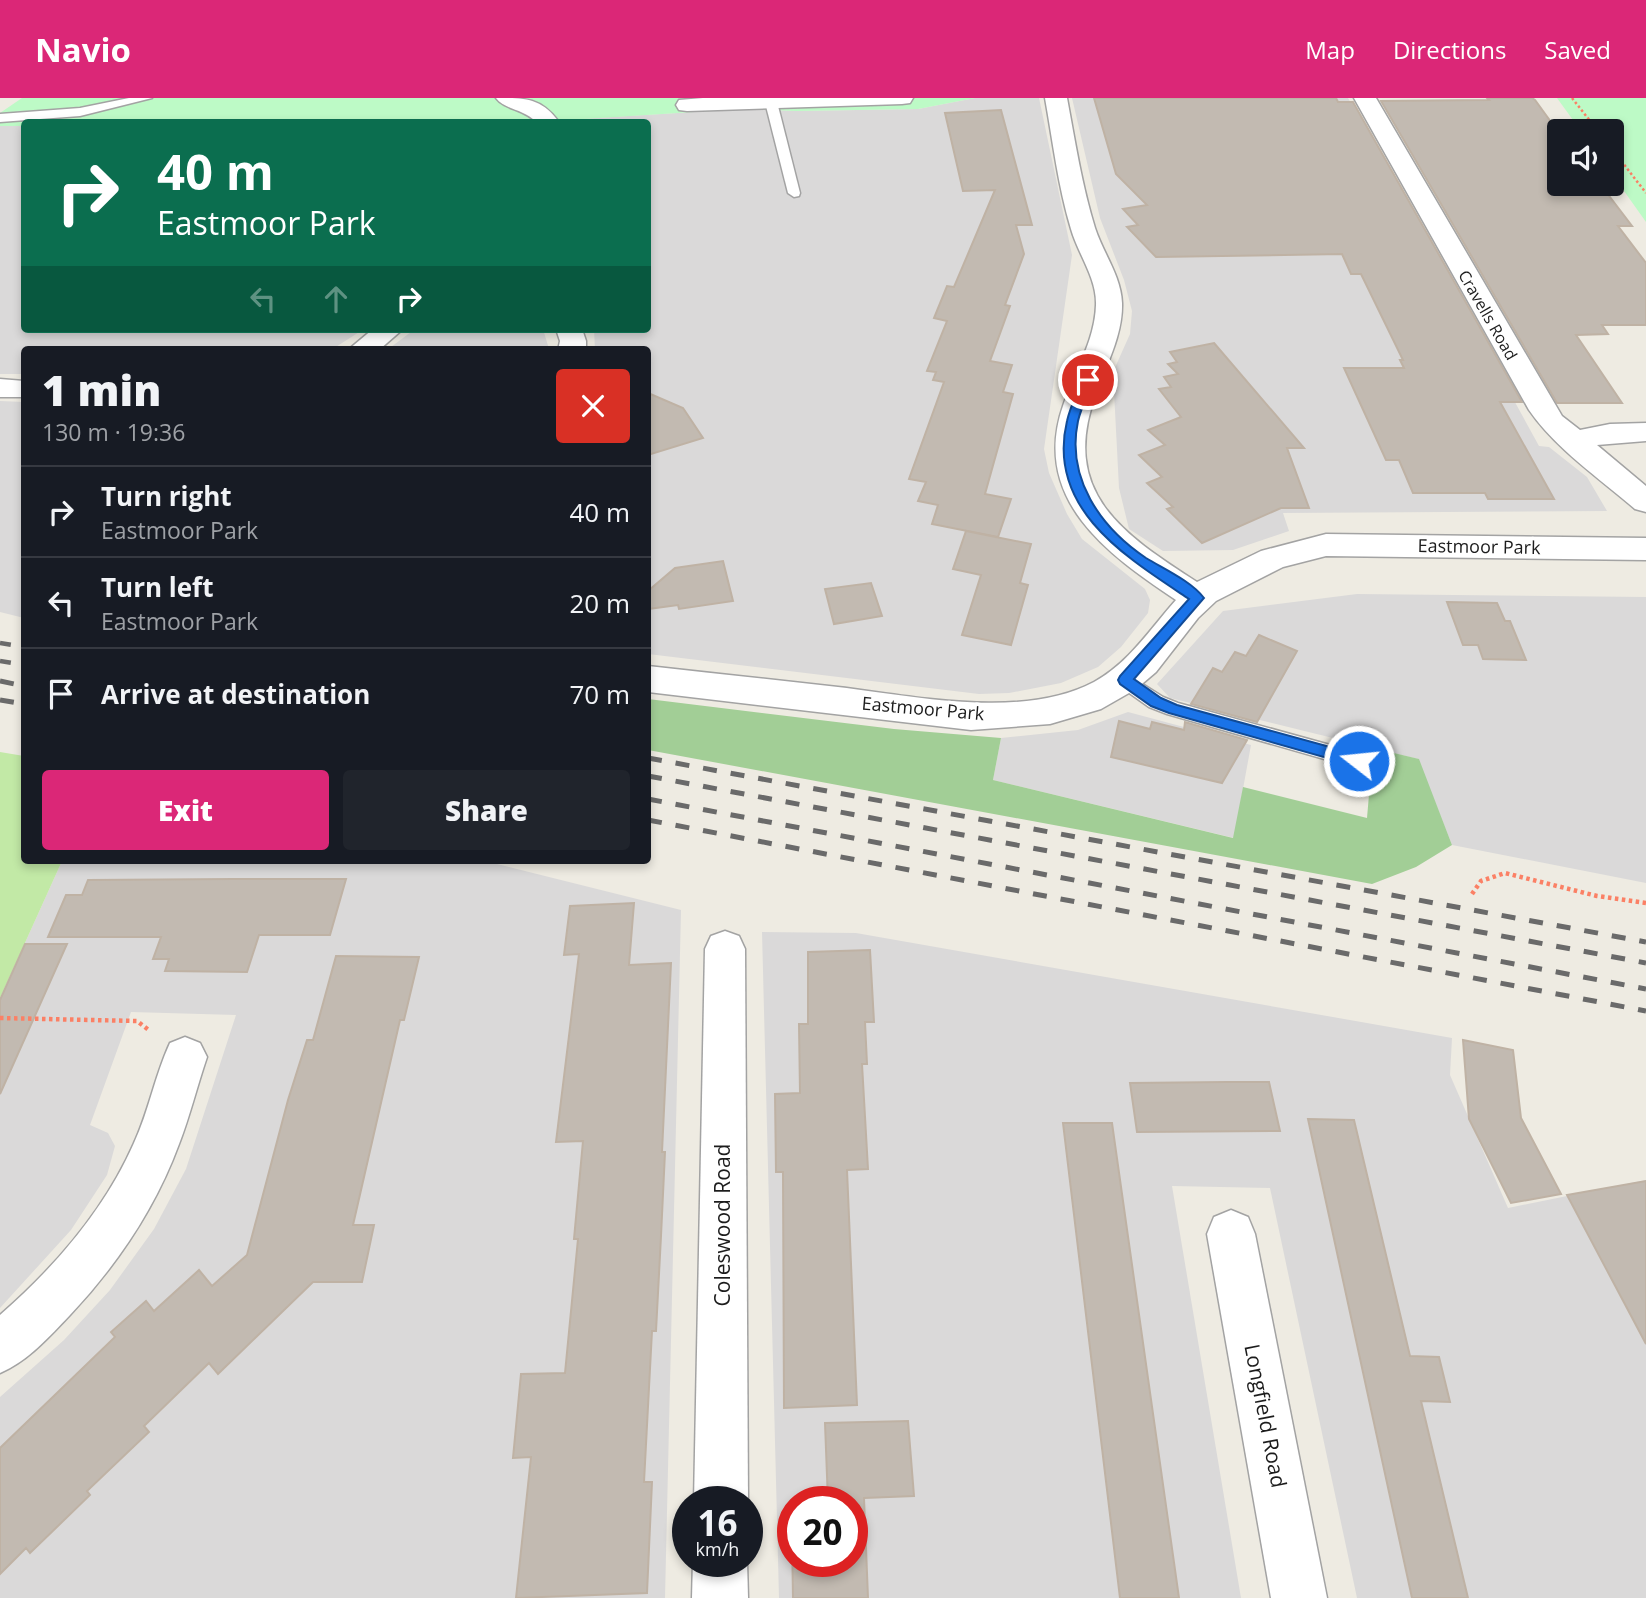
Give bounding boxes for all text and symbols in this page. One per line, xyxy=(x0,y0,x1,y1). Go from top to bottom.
text: Navio xyxy=(35,27,131,72)
text: Map xyxy=(1305,33,1355,66)
text: Directions xyxy=(1393,33,1506,66)
text: Saved xyxy=(1544,33,1611,66)
map controls xyxy=(1547,119,1624,196)
button: sound xyxy=(1547,119,1624,196)
text: 40 m xyxy=(157,138,274,204)
icon: right xyxy=(42,147,133,238)
text: Eastmoor Park xyxy=(157,201,376,244)
street label: Cravells Road xyxy=(1453,266,1523,364)
icon: left xyxy=(244,280,282,318)
icon: ahead xyxy=(317,280,355,318)
icon: right xyxy=(390,280,428,318)
pin xyxy=(1058,350,1118,410)
text: 1 min xyxy=(42,361,161,418)
icon: arrive xyxy=(1069,361,1107,399)
button: close xyxy=(556,369,630,443)
text: 130 m · 19:36 xyxy=(42,416,185,448)
text: Turn right xyxy=(101,478,232,514)
icon: right xyxy=(42,493,80,531)
text: 40 m xyxy=(569,494,630,530)
text: Eastmoor Park xyxy=(101,514,258,546)
street label: Eastmoor Park xyxy=(1417,533,1541,559)
text: Turn left xyxy=(101,569,213,605)
icon: left xyxy=(42,584,80,622)
text: 20 m xyxy=(569,585,630,621)
text: Eastmoor Park xyxy=(101,605,258,637)
icon: arrive xyxy=(42,675,80,713)
text: Arrive at destination xyxy=(101,676,370,712)
text: 70 m xyxy=(569,676,630,712)
street label: Eastmoor Park xyxy=(861,691,986,725)
position arrow xyxy=(1322,724,1396,798)
button: Exit xyxy=(42,770,329,850)
button: Share xyxy=(343,770,630,850)
street label: Coleswood Road xyxy=(708,1144,736,1306)
street label: Longfield Road xyxy=(1238,1342,1294,1490)
speed limit sign: 20 xyxy=(777,1486,868,1577)
text: 16 xyxy=(697,1499,738,1546)
text: km/h xyxy=(696,1537,739,1561)

